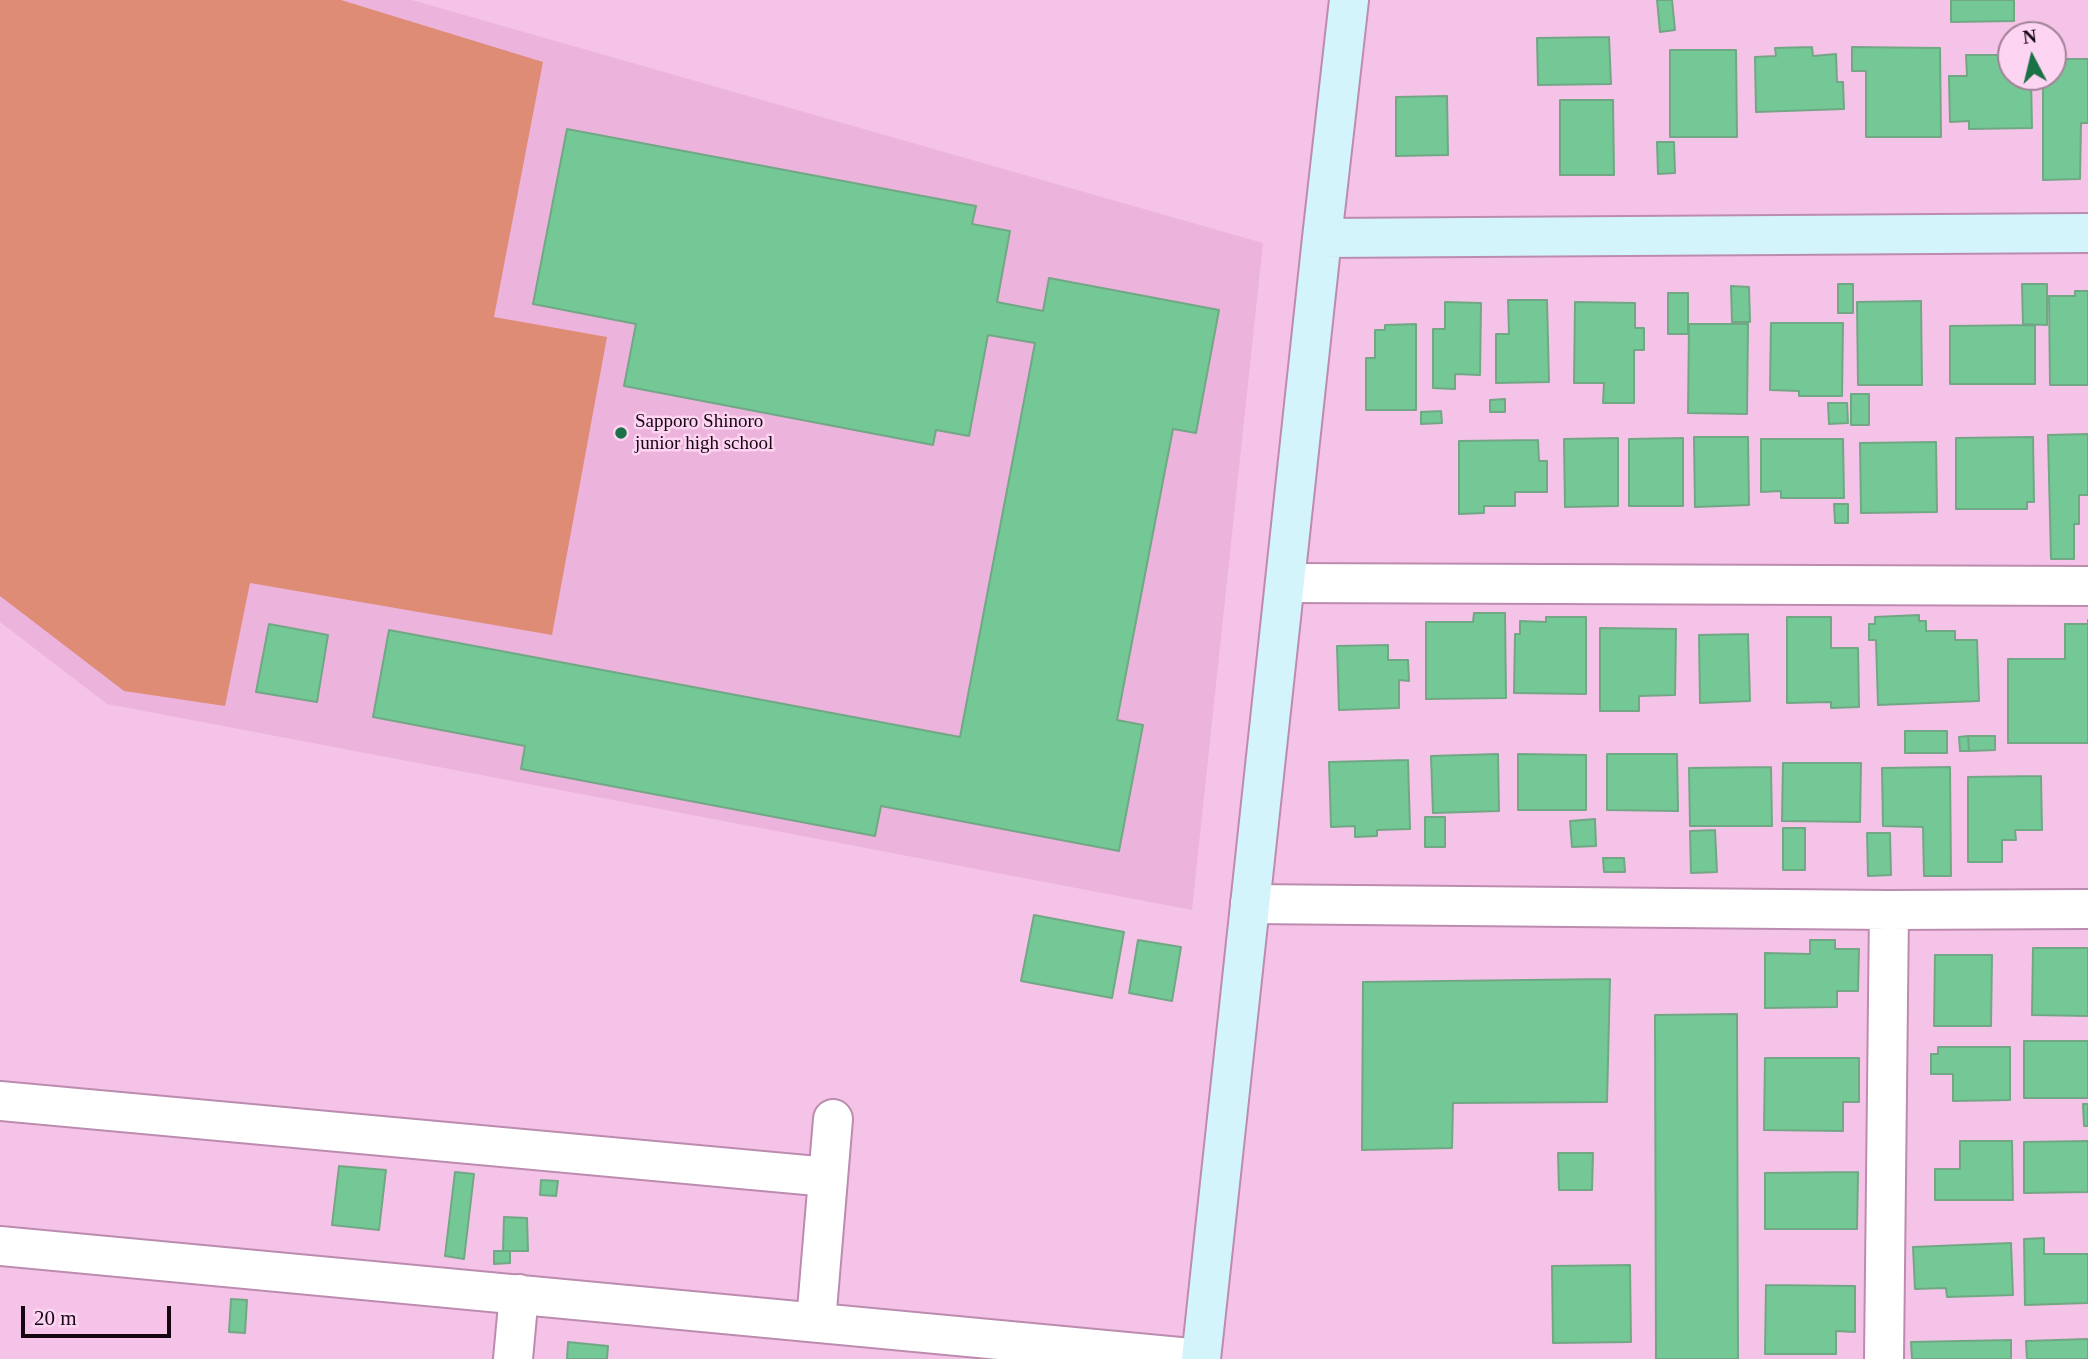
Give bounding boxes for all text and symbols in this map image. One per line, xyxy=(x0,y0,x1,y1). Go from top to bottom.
north arrow xyxy=(1997,21,2067,91)
text: N xyxy=(2022,25,2038,48)
place label: Sapporo Shinoro junior high school xyxy=(635,411,773,455)
marker: Sapporo Shinoro junior high school xyxy=(613,425,629,441)
scale bar xyxy=(24,1292,175,1336)
text: 20 m xyxy=(34,1306,77,1330)

